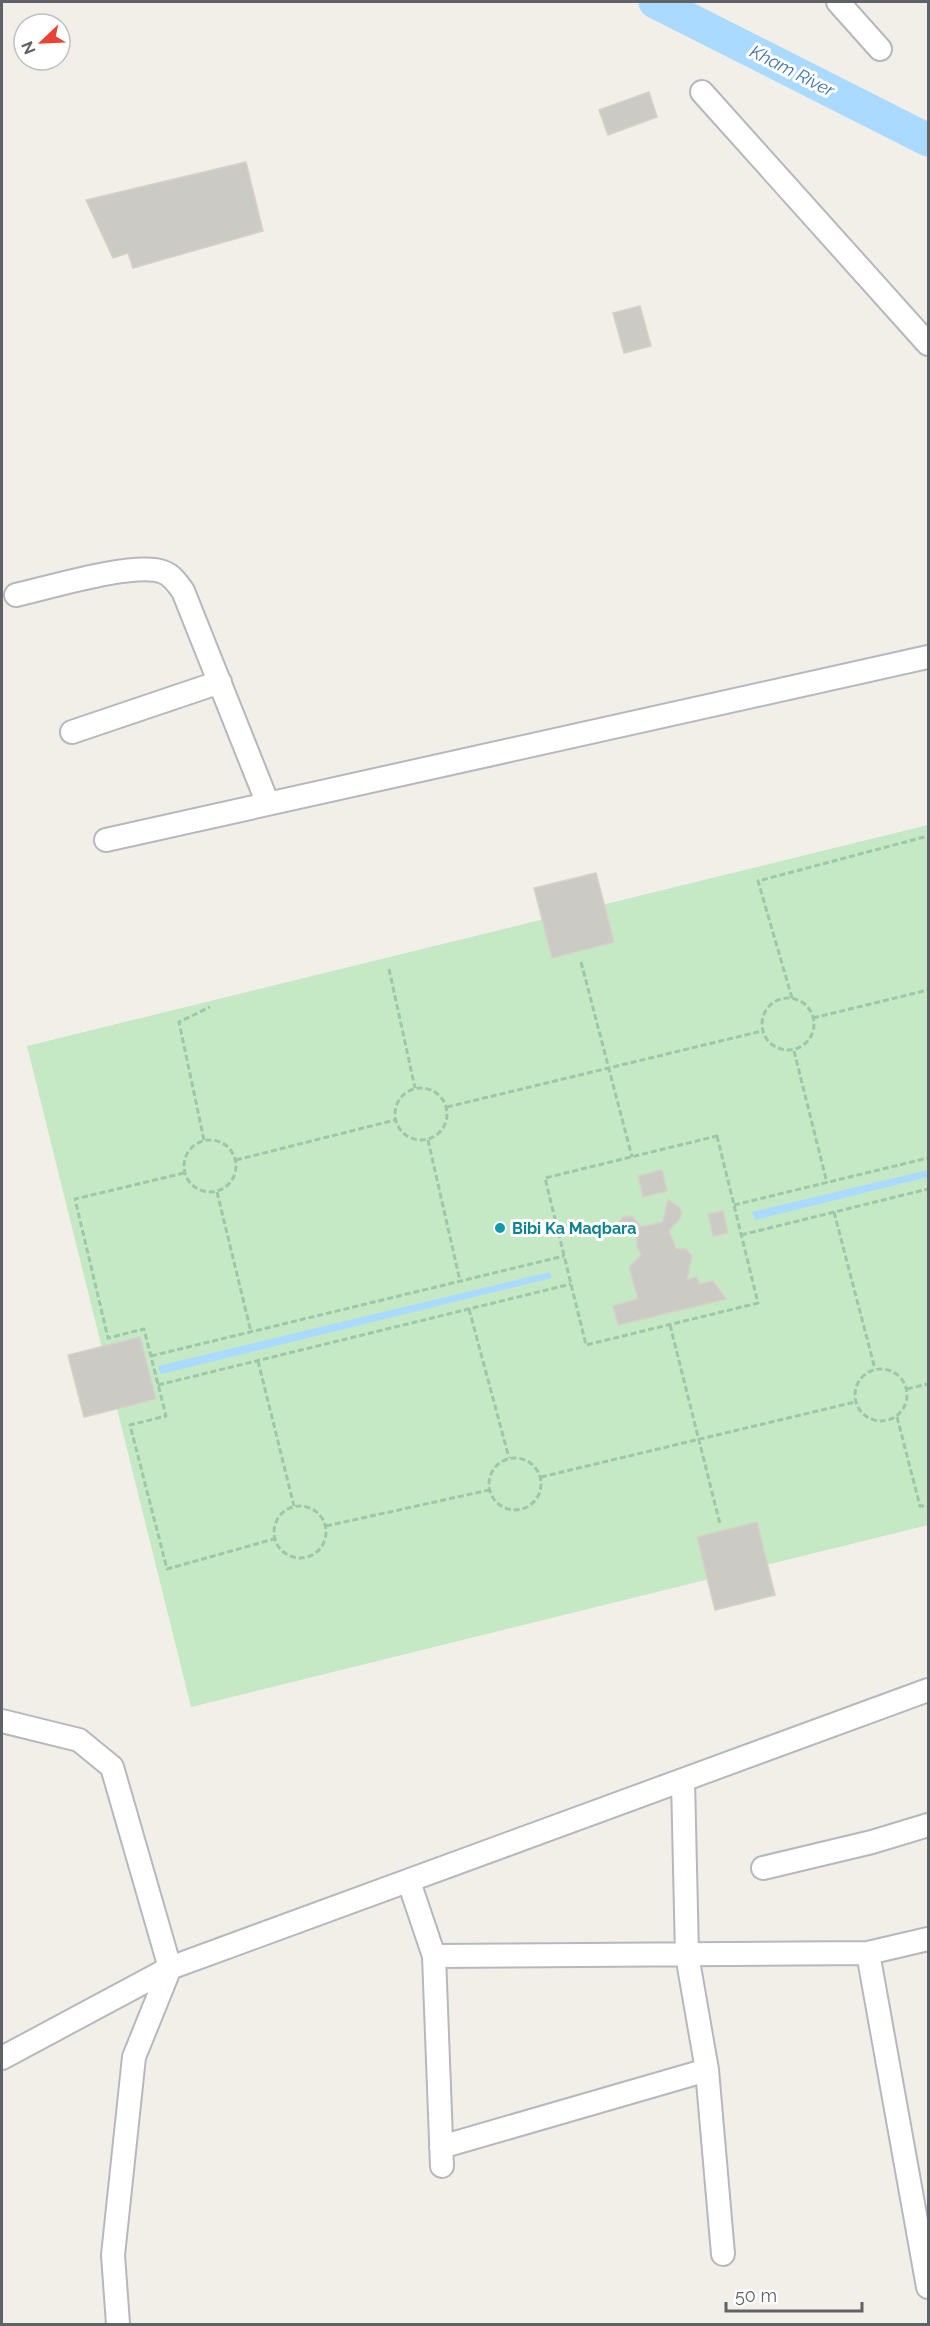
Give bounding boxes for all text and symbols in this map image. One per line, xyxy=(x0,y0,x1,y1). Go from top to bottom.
north arrow xyxy=(12,12,72,72)
text: N xyxy=(18,38,40,57)
water label: Kham River xyxy=(747,40,839,101)
place label: Bibi Ka Maqbara xyxy=(512,1219,636,1238)
marker: Bibi Ka Maqbara xyxy=(493,1221,507,1235)
scale bar xyxy=(726,2275,862,2313)
text: 50 m xyxy=(735,2285,777,2306)

